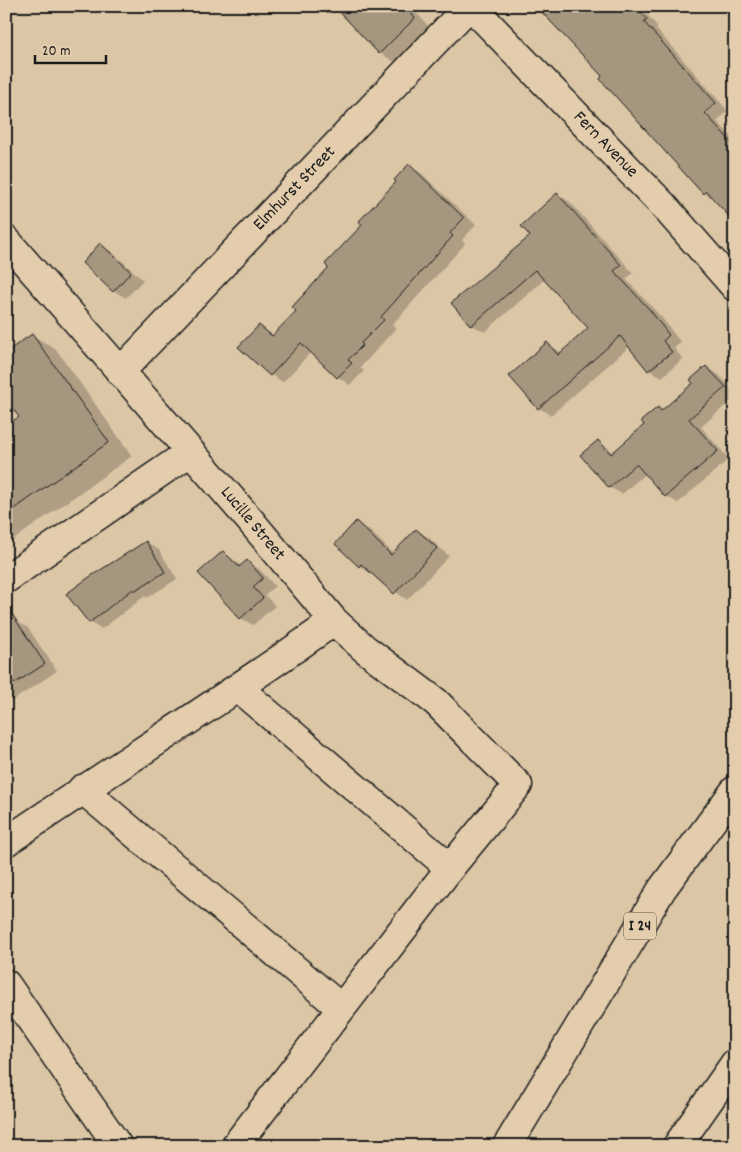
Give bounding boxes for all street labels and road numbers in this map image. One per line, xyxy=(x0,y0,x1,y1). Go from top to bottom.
street label: Fern Avenue xyxy=(567,106,643,184)
street label: Elmhurst Street xyxy=(248,141,342,237)
street label: Lucille Street xyxy=(213,481,291,567)
road number: I 24 xyxy=(624,912,656,939)

